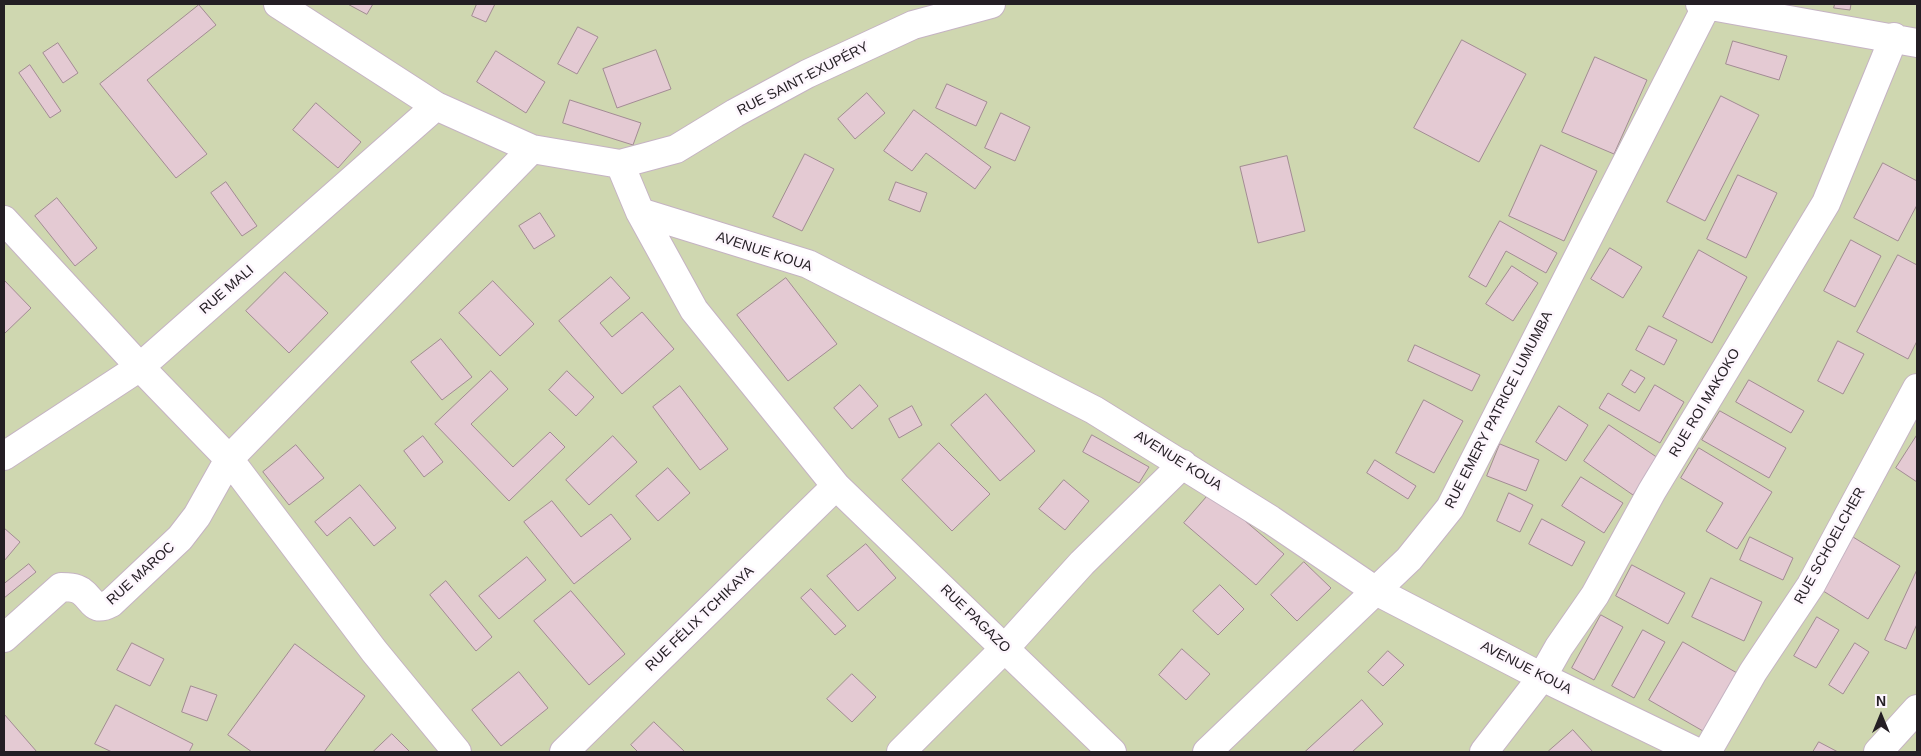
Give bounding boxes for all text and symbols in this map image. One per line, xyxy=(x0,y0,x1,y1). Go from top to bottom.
street label: RUE SAINT-EXUPÉRY xyxy=(734,39,872,119)
street label: AVENUE KOUA xyxy=(714,229,814,275)
street label: RUE MALI xyxy=(197,262,257,318)
street label: RUE EMERY PATRICE LUMUMBA xyxy=(1442,308,1556,512)
street label: RUE ROI MAKOKO xyxy=(1666,346,1744,460)
street label: AVENUE KOUA xyxy=(1131,427,1225,495)
street label: RUE SCHOELCHER xyxy=(1791,485,1869,607)
street label: RUE MAROC xyxy=(104,539,178,609)
street label: RUE FÉLIX TCHIKAYA xyxy=(642,563,758,675)
street label: RUE PAGAZO xyxy=(937,581,1013,657)
street label: AVENUE KOUA xyxy=(1478,638,1574,698)
north arrow xyxy=(1856,691,1906,741)
text: N xyxy=(1876,693,1886,709)

